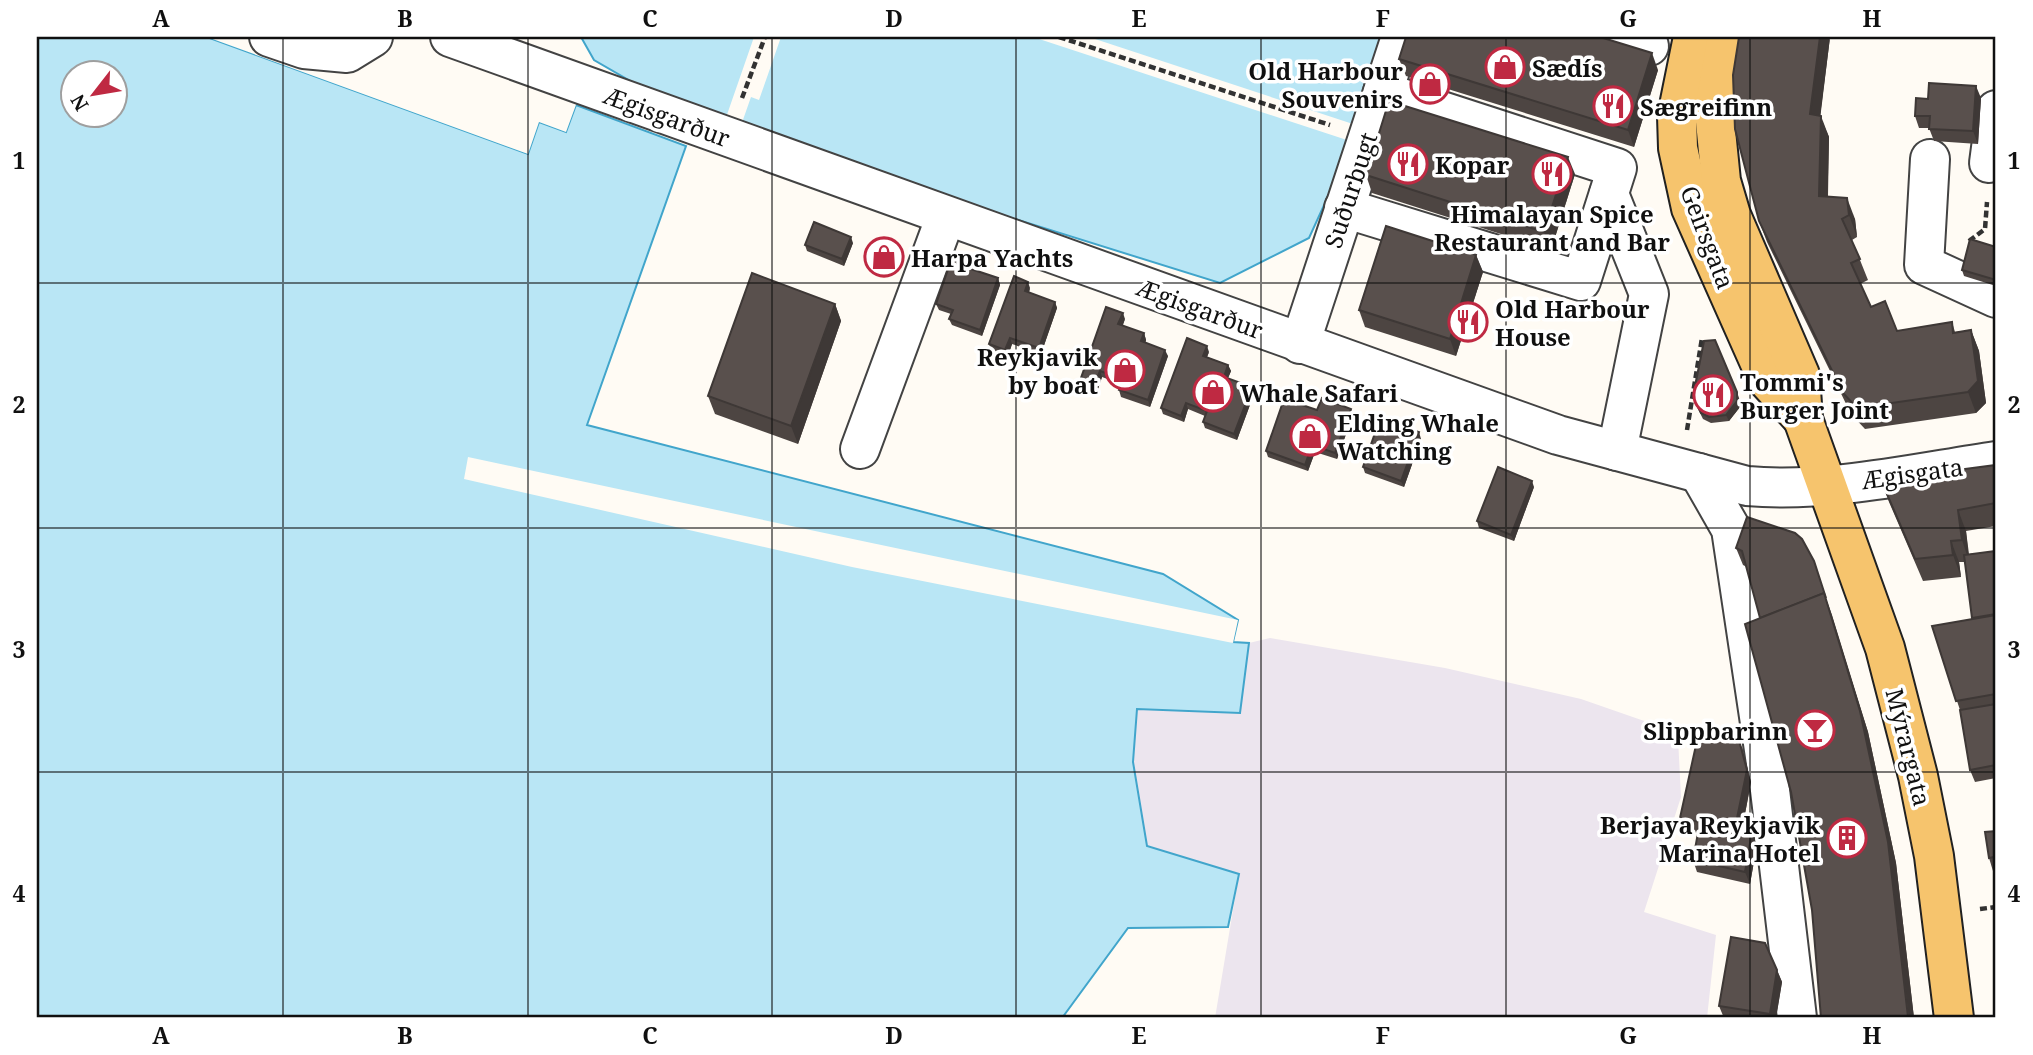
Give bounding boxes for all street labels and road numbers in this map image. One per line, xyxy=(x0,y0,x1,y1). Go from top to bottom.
street label: Ægisgarður xyxy=(599,78,735,154)
street label: Suðurbugt xyxy=(1316,128,1384,252)
street label: Geirsgata xyxy=(1673,181,1743,293)
street label: Ægisgarður xyxy=(1132,270,1268,346)
street label: Ægisgata xyxy=(1859,450,1965,496)
street label: Mýrargata xyxy=(1878,685,1940,809)

